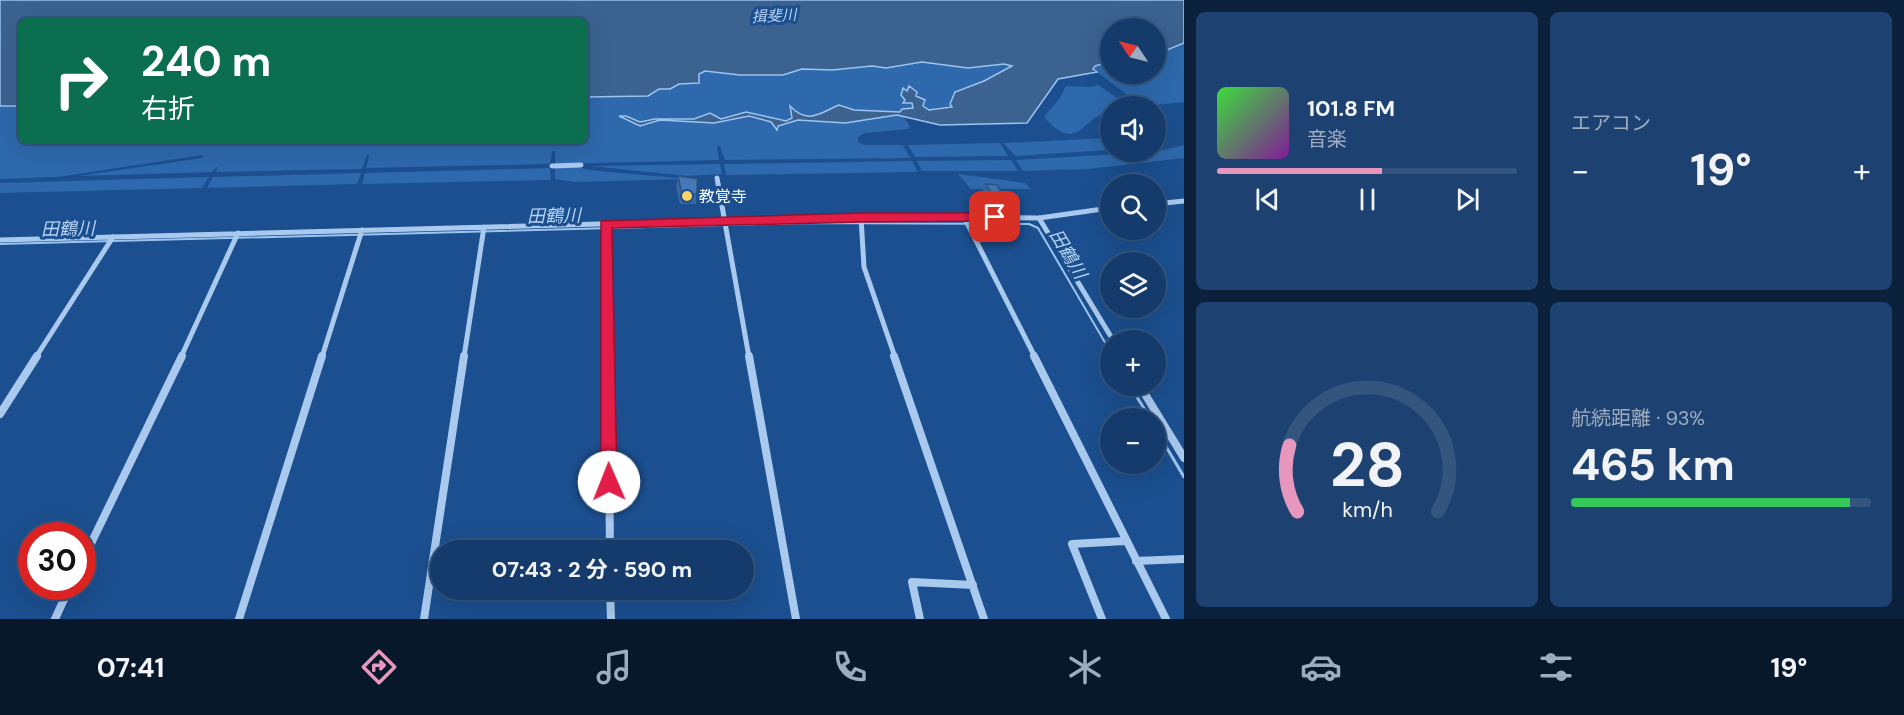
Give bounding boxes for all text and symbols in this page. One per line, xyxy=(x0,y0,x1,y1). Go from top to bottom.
water label: 揖斐川 xyxy=(751,5,799,27)
north arrow xyxy=(1100,18,1166,84)
map controls xyxy=(1100,18,1166,474)
text: 240 m xyxy=(141,34,271,89)
icon: right xyxy=(42,42,120,120)
text: 右折 xyxy=(141,91,195,126)
text: 101.8 FM xyxy=(1307,94,1395,123)
button: sound xyxy=(1100,96,1166,162)
text: エアコン xyxy=(1571,110,1651,136)
text: 音楽 xyxy=(1307,126,1347,152)
text: 19° xyxy=(1690,140,1752,199)
text: − xyxy=(1571,149,1589,192)
text: + xyxy=(1853,149,1871,192)
button: search xyxy=(1100,174,1166,240)
icon: previous xyxy=(1251,183,1284,216)
icon: pause xyxy=(1351,183,1384,216)
icon: next xyxy=(1451,183,1484,216)
place label: 教覚寺 xyxy=(699,186,747,207)
marker: 教覚寺 xyxy=(680,189,694,203)
pin xyxy=(969,191,1020,242)
icon: arrive xyxy=(978,200,1011,233)
water label: 田鶴川 xyxy=(527,203,583,228)
water label: 田鶴川 xyxy=(41,216,97,241)
water label: 田鶴川 xyxy=(1044,225,1093,285)
button: layers xyxy=(1100,252,1166,318)
button: + xyxy=(1100,330,1166,396)
text: 航続距離 · 93% xyxy=(1571,405,1705,431)
button: − xyxy=(1100,408,1166,474)
text: 28 xyxy=(1329,424,1405,505)
text: 465 km xyxy=(1571,435,1735,494)
position arrow xyxy=(577,450,641,514)
text: km/h xyxy=(1342,496,1392,524)
speed limit sign: 30 xyxy=(18,522,96,600)
text: 07:43 · 2 分 · 590 m xyxy=(492,555,692,584)
icon: directions xyxy=(358,646,400,688)
icon: music xyxy=(593,646,635,688)
icon: phone xyxy=(829,646,871,688)
icon: climate xyxy=(1064,646,1106,688)
icon: car xyxy=(1300,646,1342,688)
icon: filters xyxy=(1535,646,1577,688)
text: 07:41 xyxy=(97,650,164,685)
text: 19° xyxy=(1770,650,1807,685)

